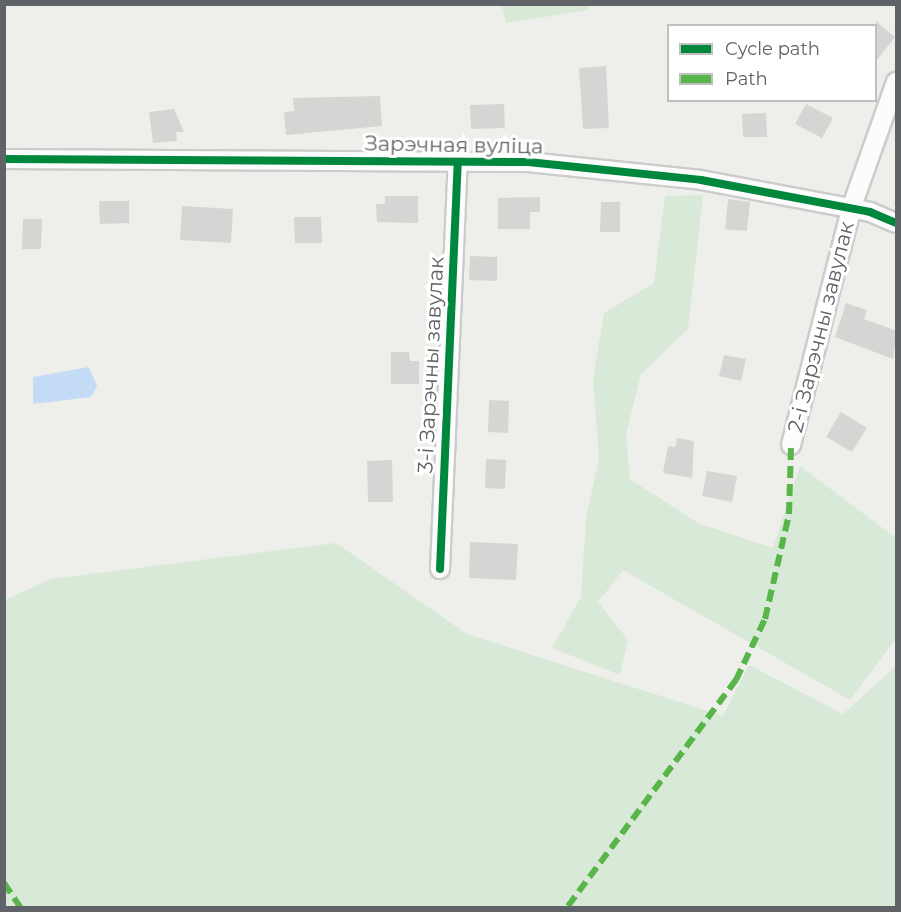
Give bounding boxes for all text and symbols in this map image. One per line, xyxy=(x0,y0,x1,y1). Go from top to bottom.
legend xyxy=(667,24,877,102)
text: Cycle path xyxy=(725,38,820,60)
text: Path xyxy=(725,68,768,90)
street label: Зарэчная вуліца xyxy=(365,131,543,159)
street label: 2-і Зарэчны завулак xyxy=(783,219,859,435)
street label: 3-і Зарэчны завулак xyxy=(413,256,449,474)

